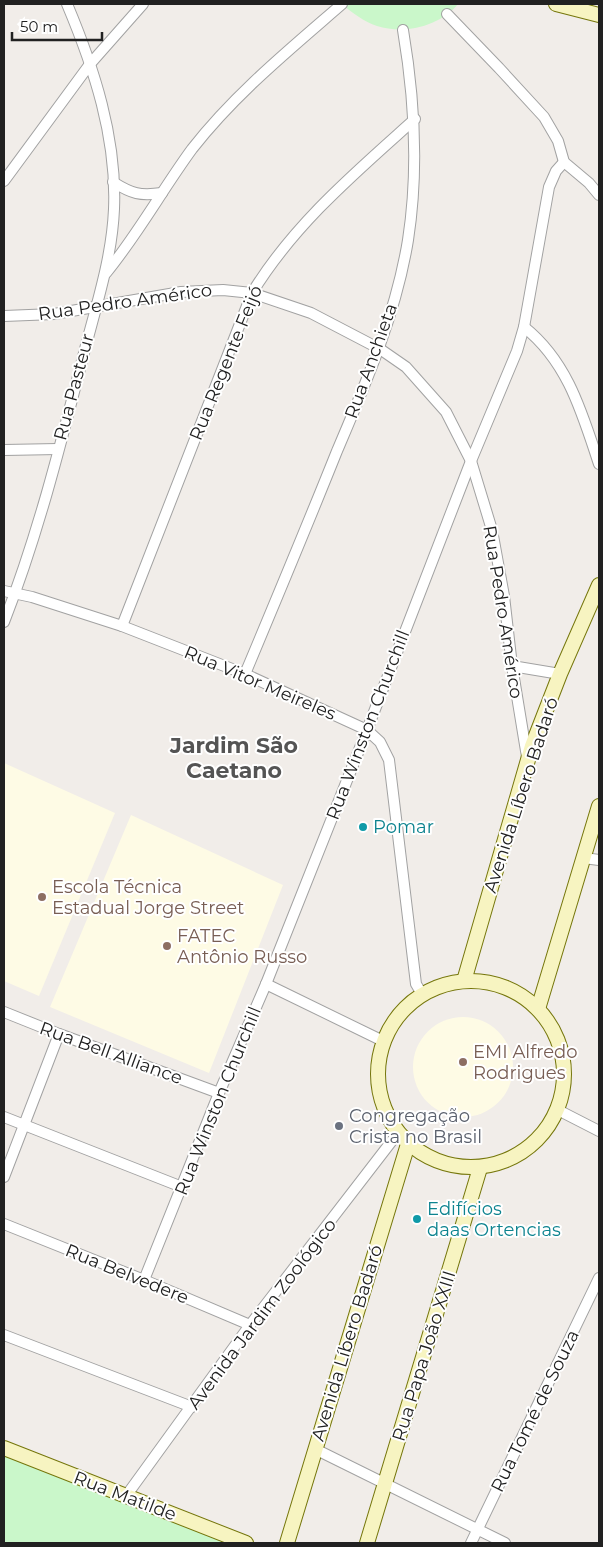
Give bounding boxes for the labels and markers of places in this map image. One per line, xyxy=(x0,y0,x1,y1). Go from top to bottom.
place label: Pomar xyxy=(373,816,434,838)
marker: Pomar xyxy=(357,821,369,833)
place label: Escola Técnica Estadual Jorge Street xyxy=(52,876,244,919)
marker: Escola Técnica Estadual Jorge Street xyxy=(36,891,48,903)
place label: FATEC Antônio Russo xyxy=(177,925,307,968)
marker: FATEC Antônio Russo xyxy=(161,940,173,952)
place label: EMI Alfredo Rodrigues xyxy=(473,1041,578,1084)
marker: EMI Alfredo Rodrigues xyxy=(457,1056,469,1068)
place label: Congregação Crista no Brasil xyxy=(349,1105,482,1148)
marker: Congregação Crista no Brasil xyxy=(333,1120,345,1132)
place label: Edifícios daas Ortencias xyxy=(427,1198,561,1241)
marker: Edifícios daas Ortencias xyxy=(411,1213,423,1225)

